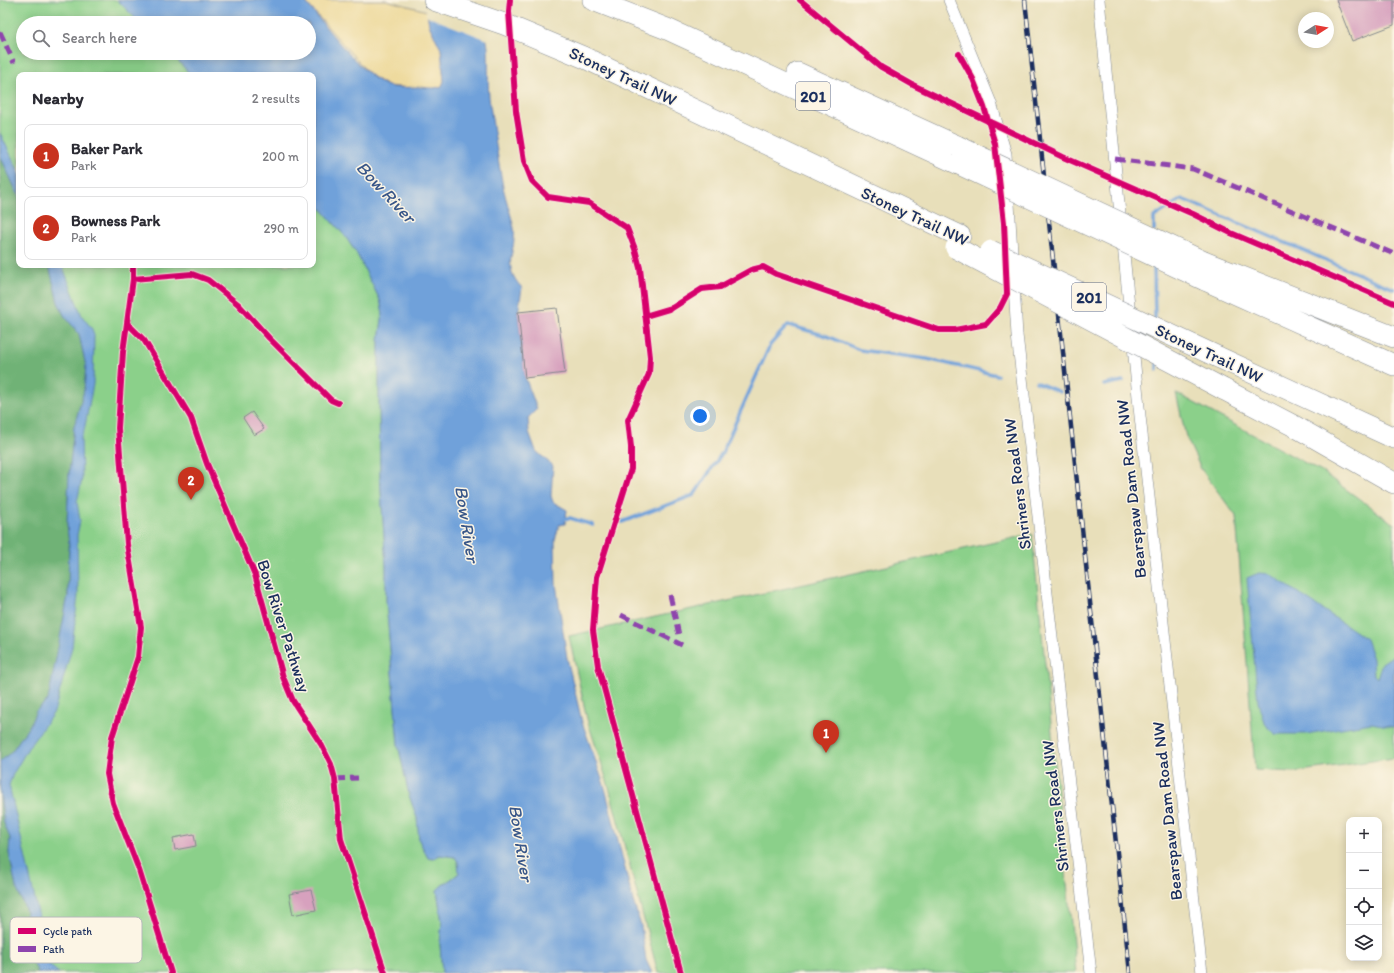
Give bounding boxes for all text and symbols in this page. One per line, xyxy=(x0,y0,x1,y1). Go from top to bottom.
north arrow xyxy=(1298,12,1334,48)
search box xyxy=(16,16,316,60)
icon: search xyxy=(30,27,52,49)
text: Search here xyxy=(62,29,137,47)
street label: Stoney Trail NW xyxy=(566,42,680,110)
road number: 201 xyxy=(796,82,830,110)
text: Nearby xyxy=(32,88,84,108)
text: 2 results xyxy=(252,91,300,106)
text: Baker Park xyxy=(71,140,142,158)
text: 1 xyxy=(43,149,49,164)
text: 200 m xyxy=(262,149,299,164)
water label: Bow River xyxy=(352,156,422,229)
text: Park xyxy=(71,158,97,173)
street label: Stoney Trail NW xyxy=(858,182,972,250)
text: Bowness Park xyxy=(71,212,160,230)
text: 2 xyxy=(43,221,49,236)
text: 290 m xyxy=(263,221,299,236)
text: Park xyxy=(71,230,97,245)
road number: 201 xyxy=(1072,283,1106,311)
street label: Stoney Trail NW xyxy=(1152,319,1266,387)
street label: Bearspaw Dam Road NW xyxy=(1112,398,1150,579)
your location xyxy=(690,406,710,426)
street label: Shriners Road NW xyxy=(999,417,1035,551)
pin: 2 xyxy=(178,467,204,500)
water label: Bow River xyxy=(450,484,484,566)
street label: Bow River Pathway xyxy=(253,557,315,695)
pin: 1 xyxy=(813,720,839,753)
street label: Bearspaw Dam Road NW xyxy=(1148,720,1186,901)
street label: Shriners Road NW xyxy=(1037,739,1073,873)
water label: Bow River xyxy=(504,803,538,885)
map controls xyxy=(1346,817,1382,961)
button: + xyxy=(1346,817,1382,853)
button: − xyxy=(1346,853,1382,889)
button: locate xyxy=(1346,889,1382,925)
legend xyxy=(10,917,142,963)
text: Cycle path xyxy=(43,925,92,938)
button: layers xyxy=(1346,925,1382,961)
text: Path xyxy=(43,943,65,956)

